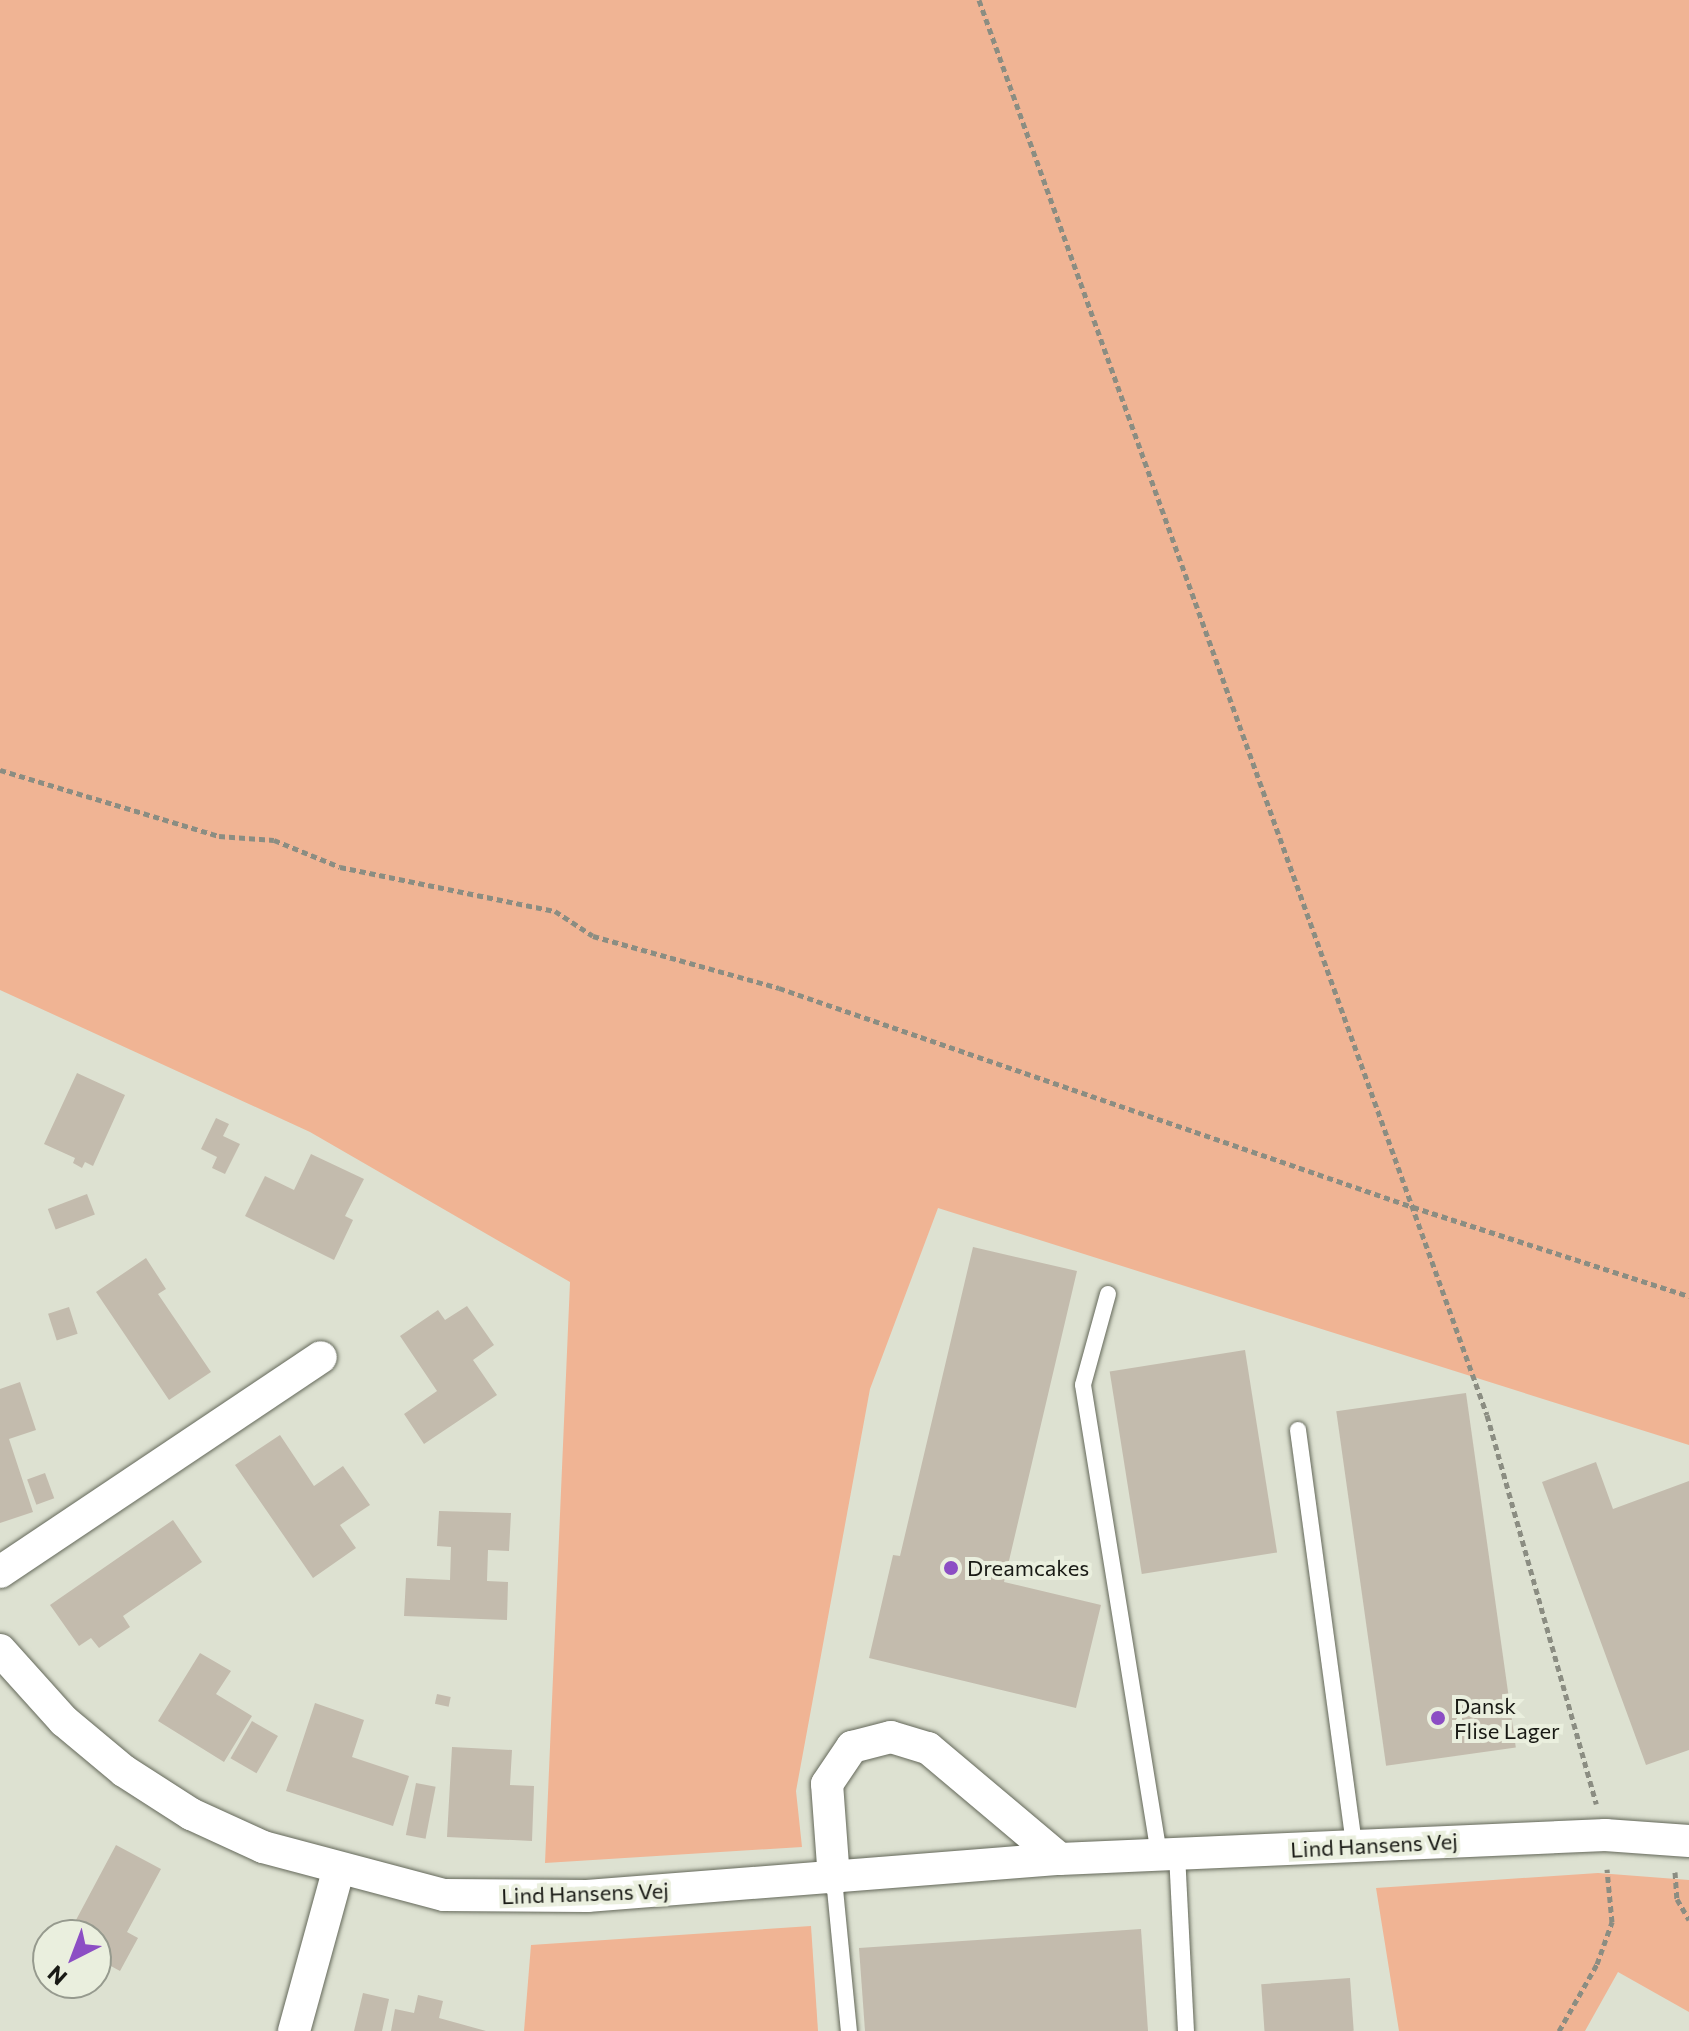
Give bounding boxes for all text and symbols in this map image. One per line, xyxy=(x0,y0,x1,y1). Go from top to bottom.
place label: Dreamcakes xyxy=(967,1555,1089,1581)
marker: Dreamcakes xyxy=(942,1559,960,1577)
place label: Dansk Flise Lager xyxy=(1454,1692,1560,1744)
marker: Dansk Flise Lager xyxy=(1429,1709,1447,1727)
street label: Lind Hansens Vej xyxy=(1290,1827,1458,1863)
street label: Lind Hansens Vej xyxy=(501,1877,669,1909)
north arrow xyxy=(32,1919,112,1999)
text: N xyxy=(42,1960,72,1991)

